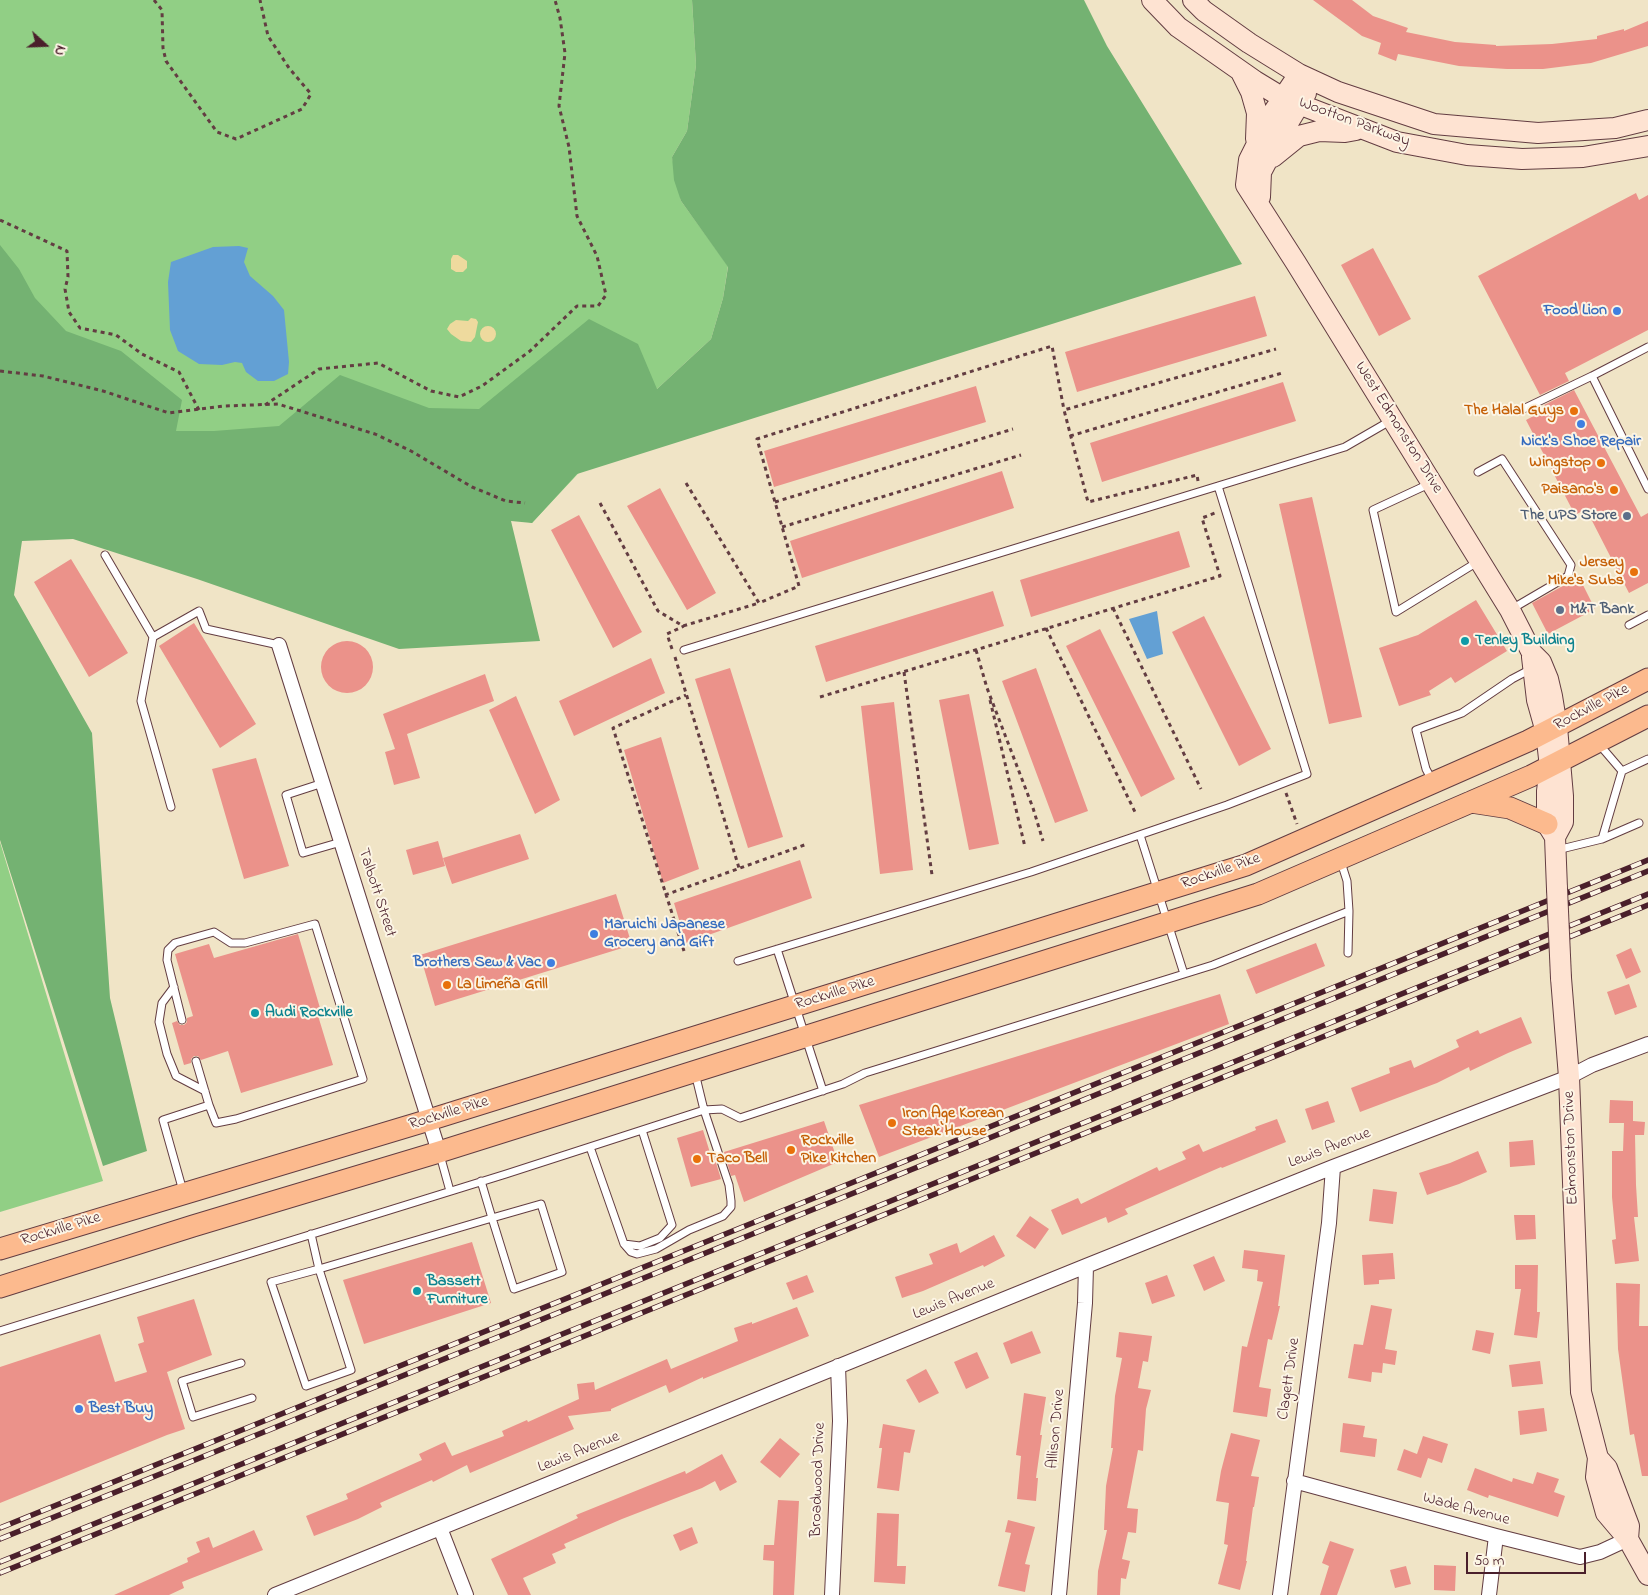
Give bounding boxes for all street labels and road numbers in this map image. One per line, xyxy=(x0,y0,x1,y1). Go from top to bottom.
street label: Wootton Parkway xyxy=(1296,94,1412,152)
street label: West Edmonston Drive xyxy=(1350,359,1446,497)
street label: Rockville Pike xyxy=(1551,680,1633,736)
street label: Talbott Street xyxy=(353,846,399,940)
street label: Rockville Pike xyxy=(1179,850,1263,894)
street label: Rockville Pike xyxy=(793,973,877,1015)
street label: Edmonston Drive xyxy=(1560,1090,1584,1206)
street label: Rockville Pike xyxy=(407,1093,491,1135)
street label: Lewis Avenue xyxy=(1286,1125,1374,1173)
street label: Rockville Pike xyxy=(19,1209,103,1251)
street label: Lewis Avenue xyxy=(910,1275,998,1325)
street label: Clagett Drive xyxy=(1275,1337,1305,1421)
street label: Allison Drive xyxy=(1044,1388,1070,1470)
street label: Broadwood Drive xyxy=(807,1422,831,1538)
street label: Lewis Avenue xyxy=(535,1428,623,1478)
street label: Wade Avenue xyxy=(1421,1489,1511,1531)

